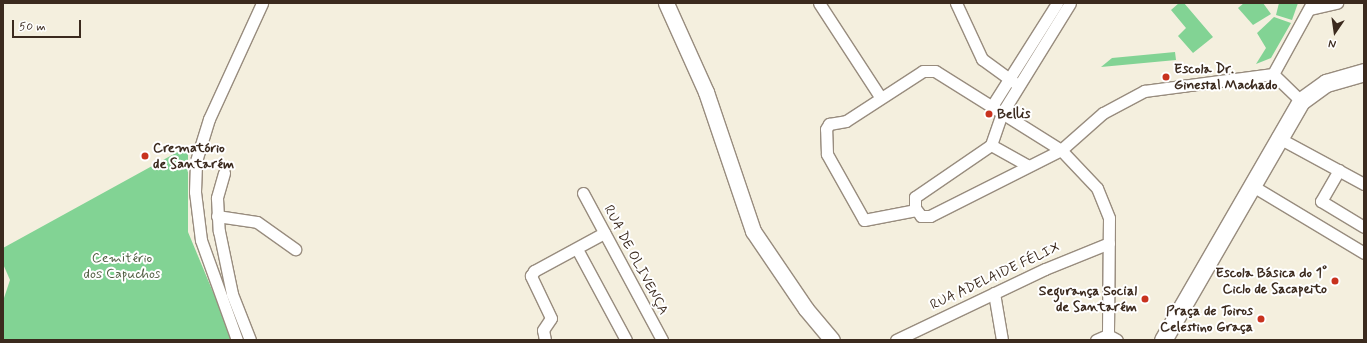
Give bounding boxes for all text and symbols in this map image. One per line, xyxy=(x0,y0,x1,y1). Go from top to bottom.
scale bar xyxy=(14,12,83,38)
north arrow xyxy=(1315,12,1355,52)
text: 50 m xyxy=(19,19,46,35)
text: N xyxy=(1327,36,1337,51)
place label: Escola Dr. Ginestal Machado xyxy=(1174,61,1277,94)
marker: Escola Dr. Ginestal Machado xyxy=(1161,72,1171,82)
place label: Bellis xyxy=(997,106,1031,122)
marker: Bellis xyxy=(984,109,994,119)
place label: Crematório de Santarém xyxy=(153,140,229,172)
marker: Crematório de Santarém xyxy=(140,151,150,161)
street label: RUA DE OLIVENÇA xyxy=(600,202,672,318)
street label: RUA ADELAIDE FÉLIX xyxy=(924,237,1066,315)
park label: Cemitério dos Capuchos xyxy=(84,250,160,282)
place label: Escola Básica do 1° Ciclo de Sacapeito xyxy=(1216,265,1327,298)
marker: Escola Básica do 1° Ciclo de Sacapeito xyxy=(1330,276,1340,286)
place label: Segurança Social de Santarém xyxy=(1038,283,1137,316)
marker: Segurança Social de Santarém xyxy=(1140,294,1150,304)
place label: Praça de Toiros Celestino Graça xyxy=(1162,303,1253,336)
marker: Praça de Toiros Celestino Graça xyxy=(1256,314,1266,324)

